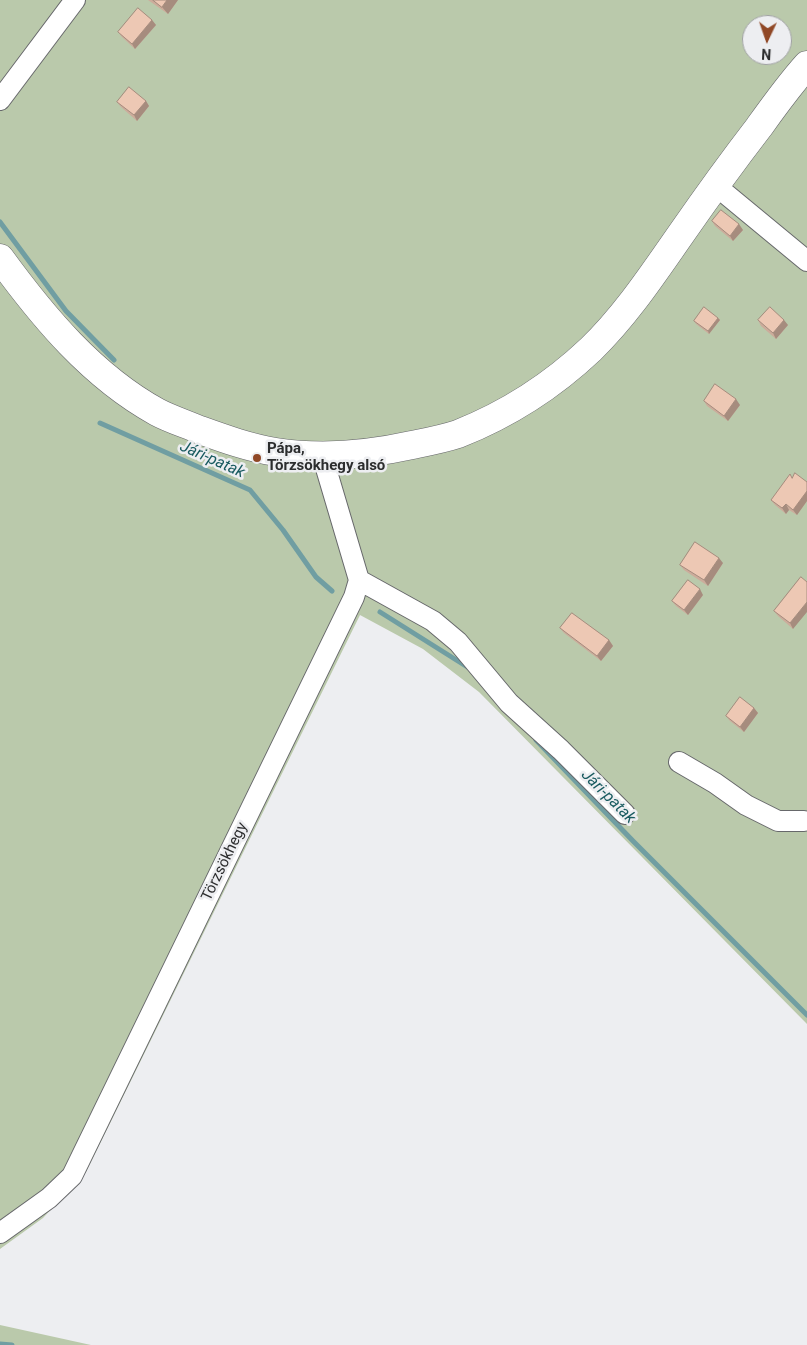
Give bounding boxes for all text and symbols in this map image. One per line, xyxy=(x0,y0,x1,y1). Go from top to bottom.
north arrow xyxy=(742,15,792,65)
text: N xyxy=(761,46,772,62)
water label: Jári-patak xyxy=(177,437,247,483)
place label: Pápa, Törzsökhegy alsó xyxy=(267,440,385,475)
marker: Pápa, Törzsökhegy alsó xyxy=(251,452,263,464)
water label: Jári-patak xyxy=(577,766,639,828)
street label: Törzsökhegy xyxy=(198,820,252,904)

